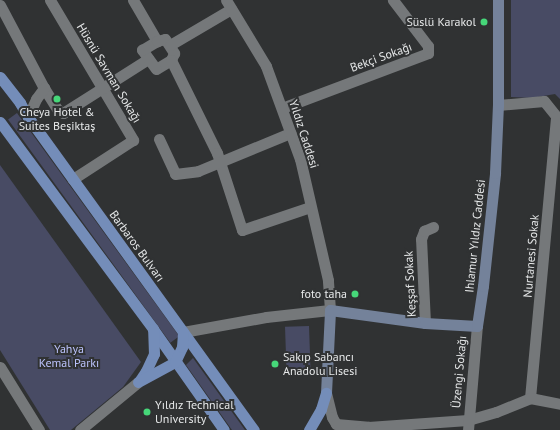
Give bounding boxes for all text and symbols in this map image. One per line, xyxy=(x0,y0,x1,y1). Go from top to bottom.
place label: Süslü Karakol xyxy=(406,15,476,29)
marker: Süslü Karakol xyxy=(479,17,489,27)
street label: Hüsnü Savman Sokağı xyxy=(74,21,144,125)
street label: Bekçi Sokağı xyxy=(348,39,414,75)
marker: Cheya Hotel & Suites Beşiktaş xyxy=(52,94,62,104)
street label: Yıldız Caddesi xyxy=(286,98,322,170)
place label: Cheya Hotel & Suites Beşiktaş xyxy=(19,105,95,133)
street label: Ihlamur Yıldız Caddesi xyxy=(462,178,488,294)
street label: Barbaros Bulvarı xyxy=(106,208,168,284)
street label: Nurtanesi Sokak xyxy=(520,214,542,298)
street label: Keşşaf Sokak xyxy=(401,251,419,317)
place label: foto taha xyxy=(301,287,347,301)
marker: foto taha xyxy=(350,289,360,299)
street label: Üzengi Sokağı xyxy=(449,335,469,409)
park label: Yahya Kemal Parkı xyxy=(39,342,99,370)
place label: Sakıp Sabancı Anadolu Lisesi xyxy=(283,350,357,378)
marker: Sakıp Sabancı Anadolu Lisesi xyxy=(270,359,280,369)
place label: Yıldız Technical University xyxy=(155,398,234,426)
marker: Yıldız Technical University xyxy=(142,407,152,417)

